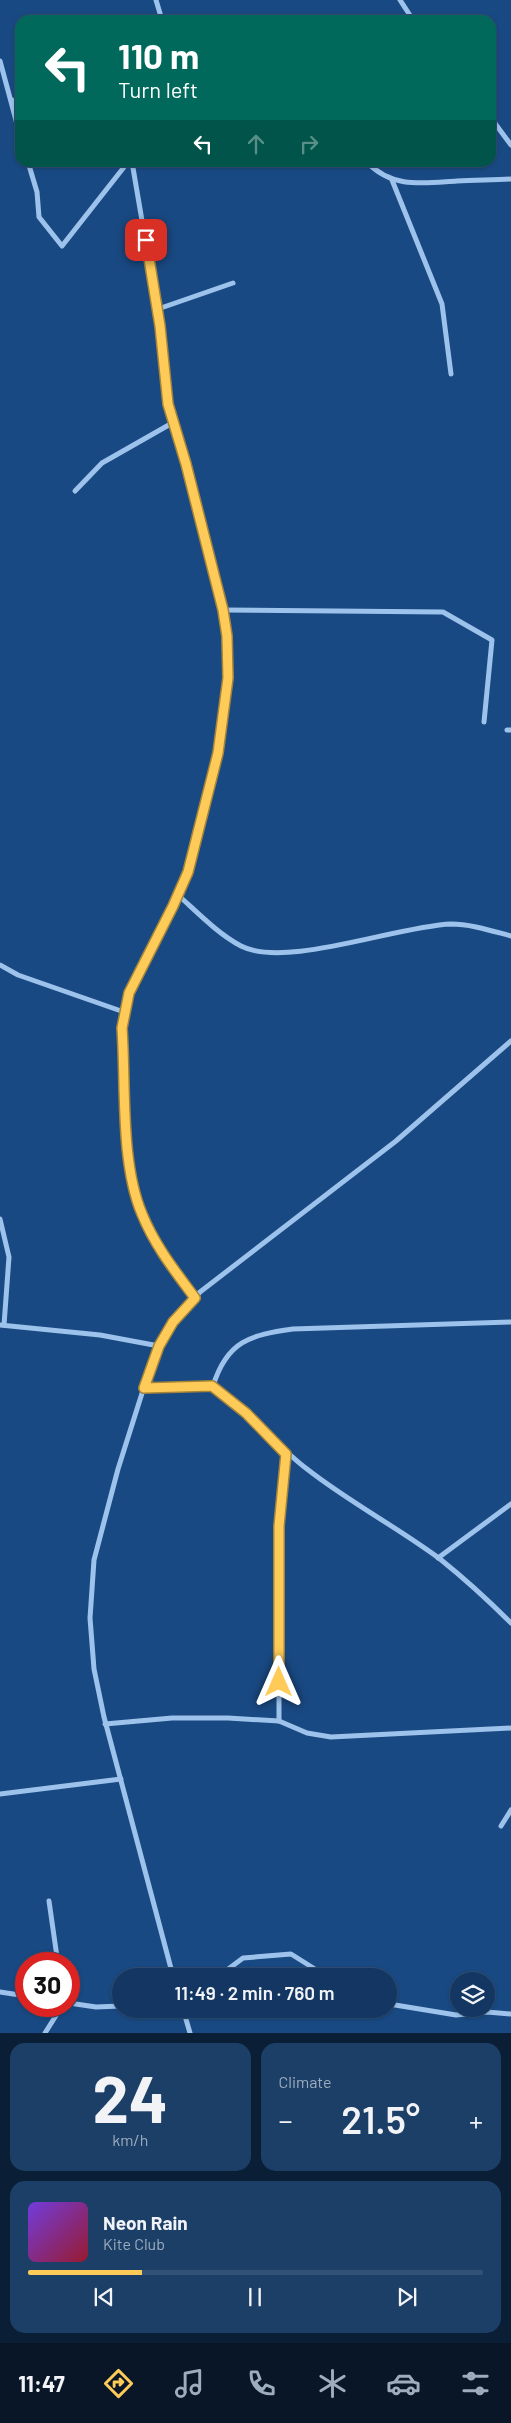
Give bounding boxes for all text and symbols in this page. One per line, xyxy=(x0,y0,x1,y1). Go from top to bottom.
text: 110 m xyxy=(118,34,199,76)
icon: left xyxy=(35,35,100,100)
text: Turn left xyxy=(118,76,198,102)
icon: left xyxy=(189,130,217,158)
icon: ahead xyxy=(242,130,270,158)
icon: right xyxy=(295,130,323,158)
pin xyxy=(125,219,167,261)
icon: arrive xyxy=(132,226,160,254)
position arrow xyxy=(252,1655,304,1707)
speed limit sign: 30 xyxy=(15,1952,80,2017)
map controls xyxy=(450,1972,495,2017)
button: layers xyxy=(450,1972,495,2017)
text: 11:49 · 2 min · 760 m xyxy=(174,1981,335,2004)
text: 24 xyxy=(92,2058,168,2136)
text: Climate xyxy=(279,2072,331,2091)
text: 21.5° xyxy=(341,2096,420,2142)
text: − xyxy=(279,2103,293,2137)
text: + xyxy=(469,2103,483,2137)
text: km/h xyxy=(112,2130,148,2149)
text: Neon Rain xyxy=(103,2211,188,2234)
text: Kite Club xyxy=(103,2234,165,2253)
icon: previous xyxy=(90,2283,118,2311)
icon: pause xyxy=(241,2283,269,2311)
icon: next xyxy=(393,2283,421,2311)
icon: directions xyxy=(101,2366,136,2401)
icon: music xyxy=(172,2366,207,2401)
icon: phone xyxy=(244,2366,279,2401)
icon: climate xyxy=(315,2366,350,2401)
icon: car xyxy=(386,2366,421,2401)
icon: filters xyxy=(458,2366,493,2401)
text: 11:47 xyxy=(18,2370,65,2396)

